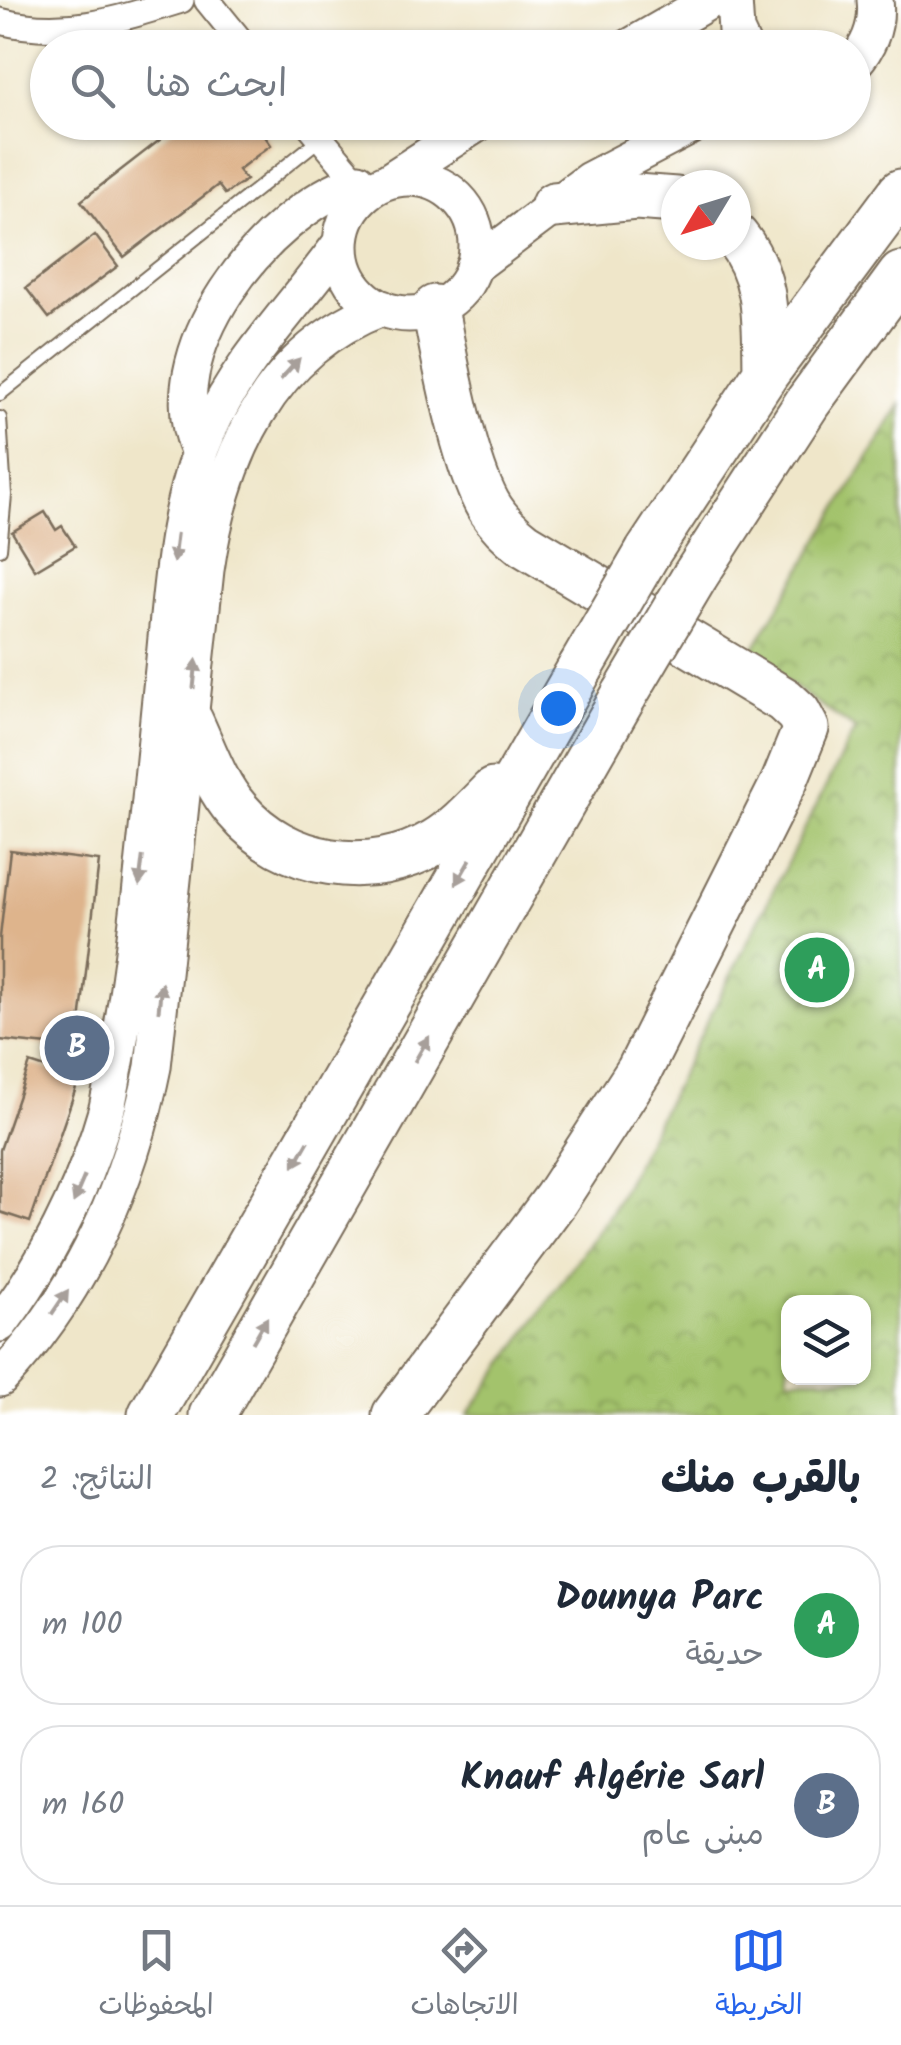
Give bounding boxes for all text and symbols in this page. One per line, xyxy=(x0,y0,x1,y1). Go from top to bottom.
search box xyxy=(30,30,871,140)
text: ابحث هنا xyxy=(145,56,287,116)
icon: search xyxy=(65,58,120,113)
north arrow xyxy=(661,170,751,260)
one-way arrow xyxy=(278,358,301,382)
one-way arrow xyxy=(167,533,183,564)
one-way arrow xyxy=(187,657,203,689)
your location xyxy=(533,683,584,734)
one-way arrow xyxy=(133,856,149,888)
one-way arrow xyxy=(455,858,472,887)
pin: A xyxy=(784,932,850,1008)
one-way arrow xyxy=(152,980,168,1012)
pin: B xyxy=(44,1010,110,1086)
one-way arrow xyxy=(413,1034,430,1063)
one-way arrow xyxy=(293,1140,310,1169)
one-way arrow xyxy=(71,1174,87,1204)
one-way arrow xyxy=(50,1288,68,1315)
map controls xyxy=(781,1295,871,1385)
button: layers xyxy=(781,1295,871,1385)
one-way arrow xyxy=(252,1316,269,1345)
text: بالقرب منك xyxy=(661,1447,861,1514)
text: النتائج: 2 xyxy=(40,1455,153,1506)
text: Dounya Parc xyxy=(555,1569,764,1629)
text: 100 m xyxy=(42,1600,122,1651)
text: A xyxy=(816,1600,837,1651)
text: حديقة xyxy=(686,1630,764,1681)
text: Knauf Algérie Sarl xyxy=(460,1749,764,1809)
text: 160 m xyxy=(42,1780,124,1831)
text: B xyxy=(817,1780,836,1831)
text: مبنى عام xyxy=(642,1810,764,1861)
tab: المحفوظات xyxy=(98,1923,214,2029)
tab: الاتجاهات xyxy=(410,1923,519,2029)
tab: الخريطة xyxy=(715,1923,803,2029)

